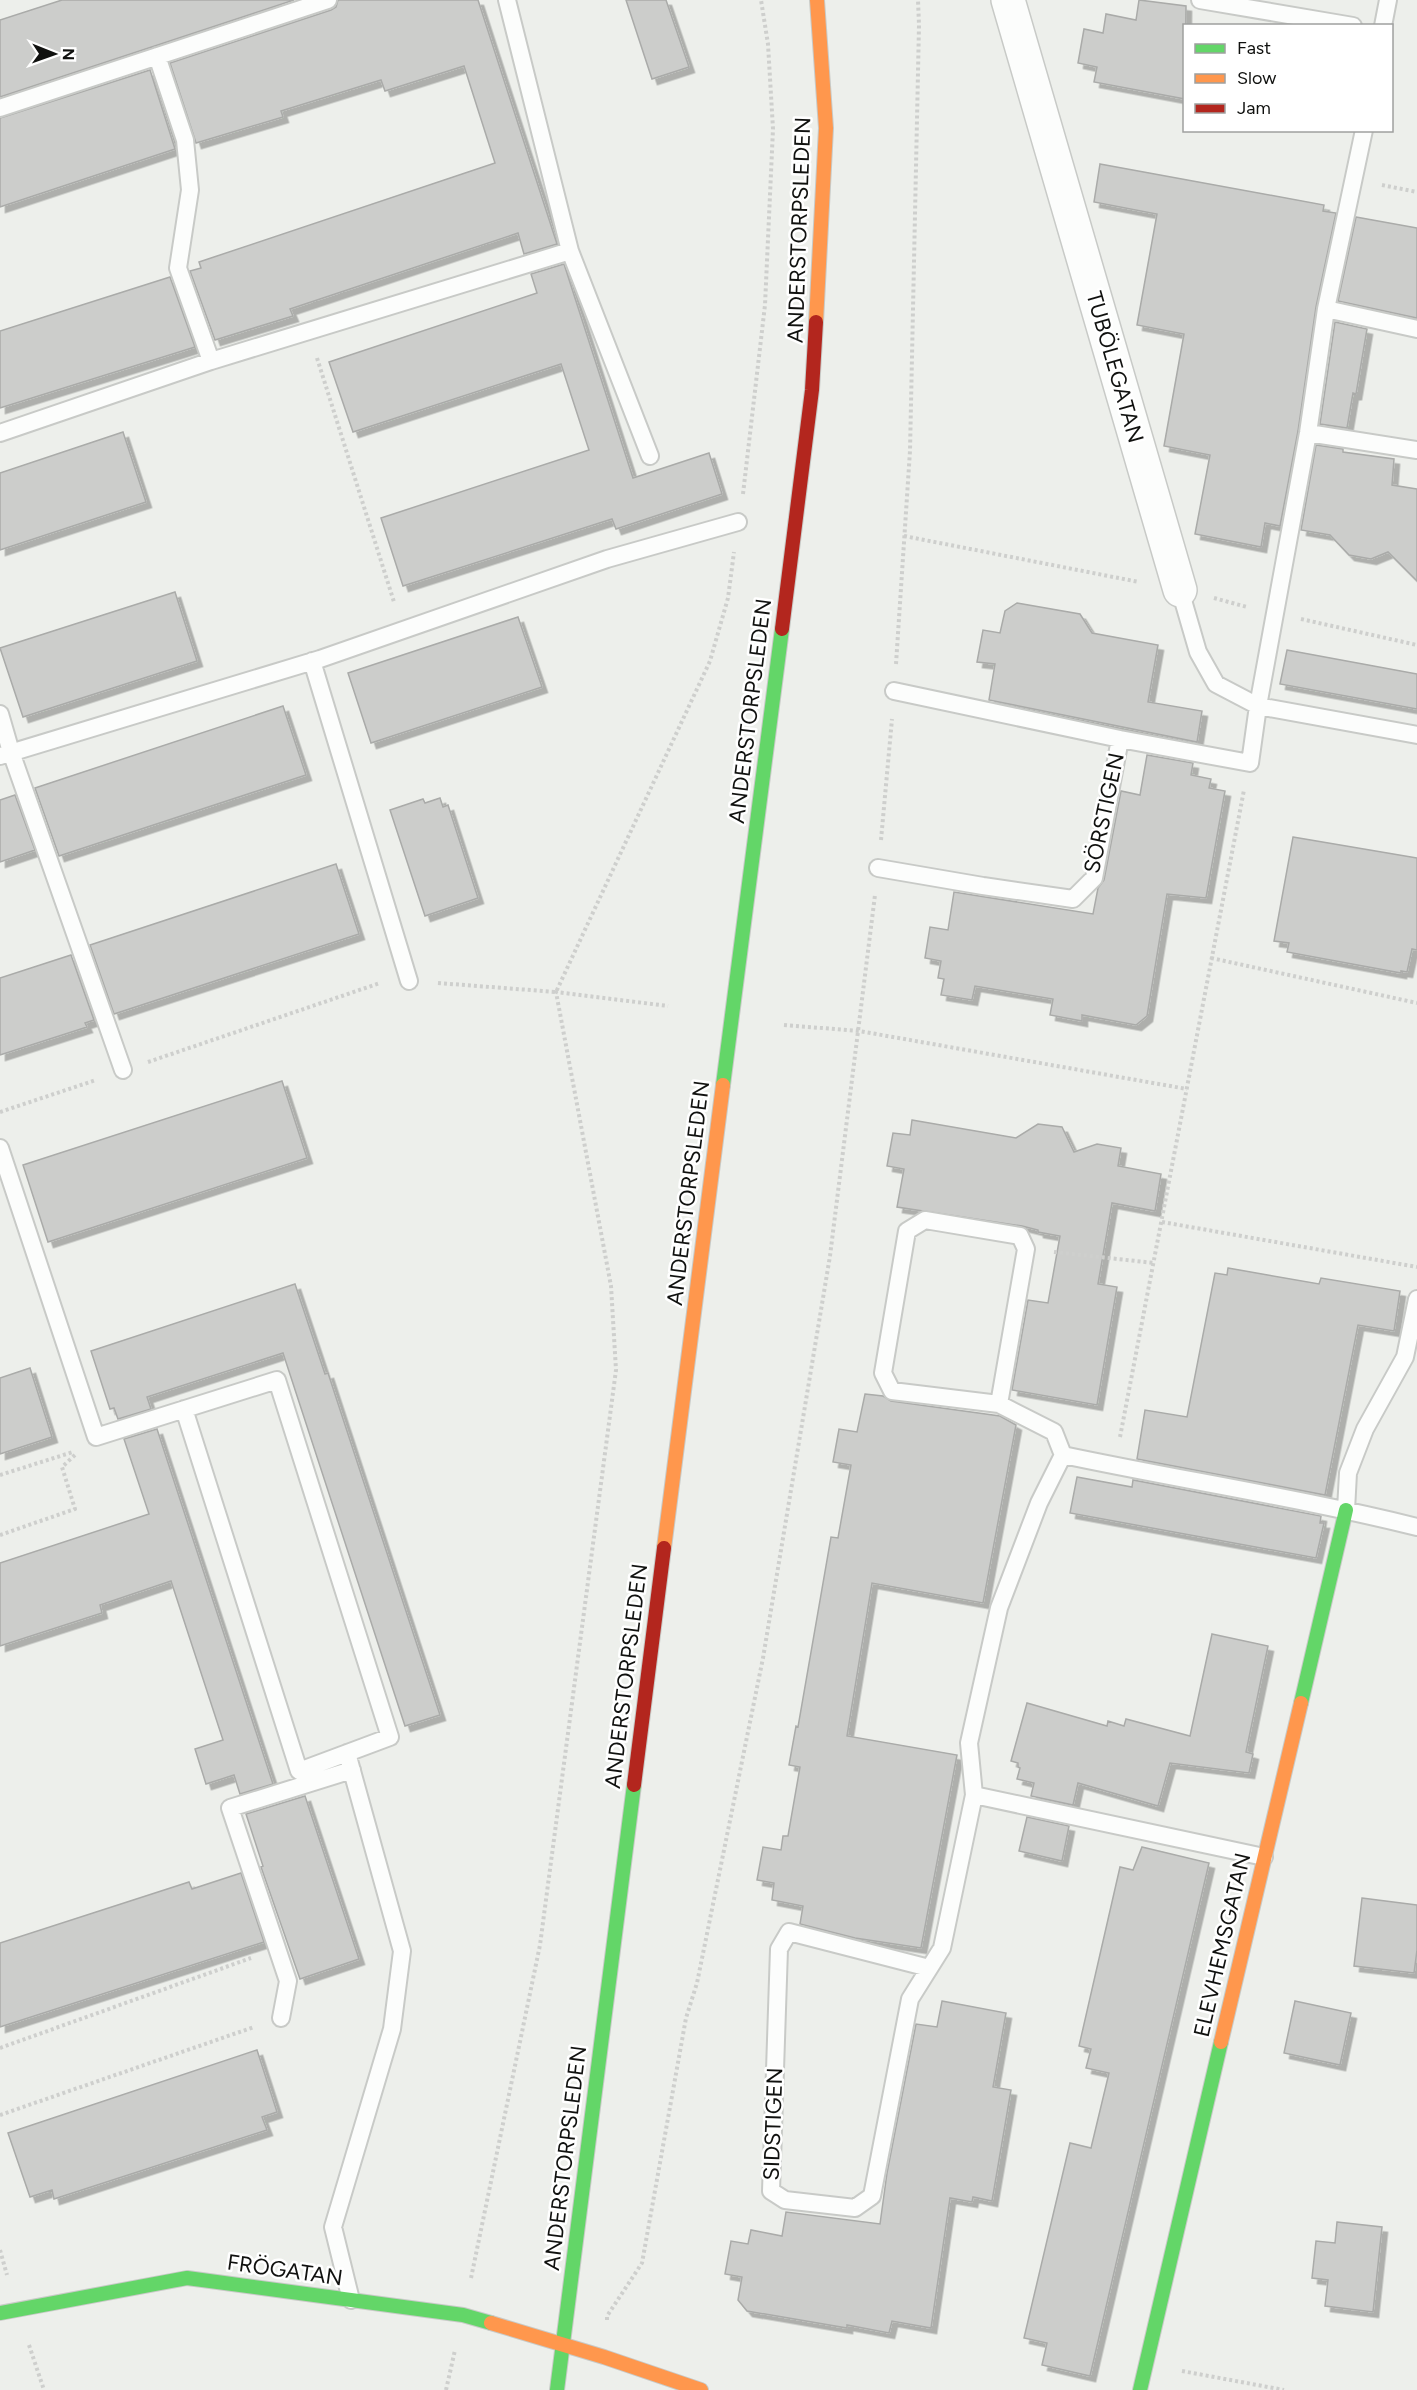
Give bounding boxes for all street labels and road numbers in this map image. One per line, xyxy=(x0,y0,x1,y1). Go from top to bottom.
street label: ANDERSTORPSLEDEN xyxy=(782,116,816,344)
street label: TUBÖLEGATAN xyxy=(1080,288,1150,446)
street label: ANDERSTORPSLEDEN xyxy=(723,597,777,825)
street label: SÖRSTIGEN xyxy=(1078,750,1130,876)
street label: ANDERSTORPSLEDEN xyxy=(661,1079,715,1307)
street label: ANDERSTORPSLEDEN xyxy=(599,1562,653,1790)
street label: ELEVHEMSGATAN xyxy=(1188,1850,1256,2040)
street label: ANDERSTORPSLEDEN xyxy=(538,2044,592,2272)
street label: SIDSTIGEN xyxy=(758,2067,788,2181)
street label: FRÖGATAN xyxy=(225,2249,345,2291)

